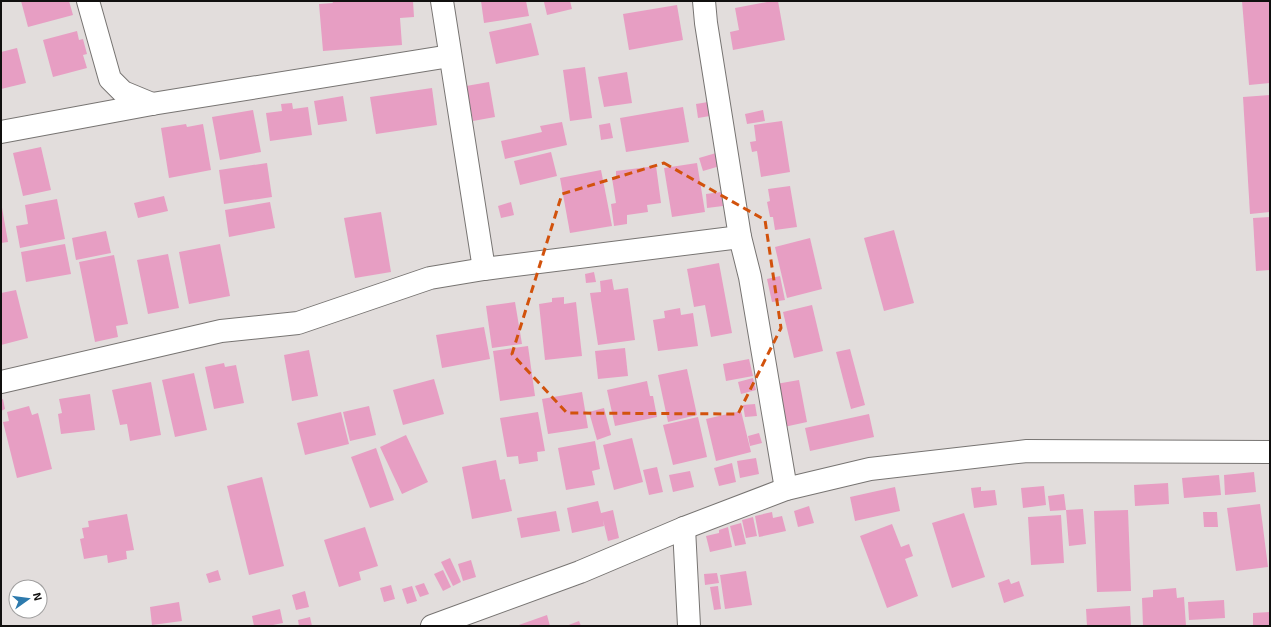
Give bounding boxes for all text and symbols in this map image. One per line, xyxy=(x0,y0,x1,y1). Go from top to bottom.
north arrow xyxy=(8,579,48,619)
text: N xyxy=(31,591,45,602)

